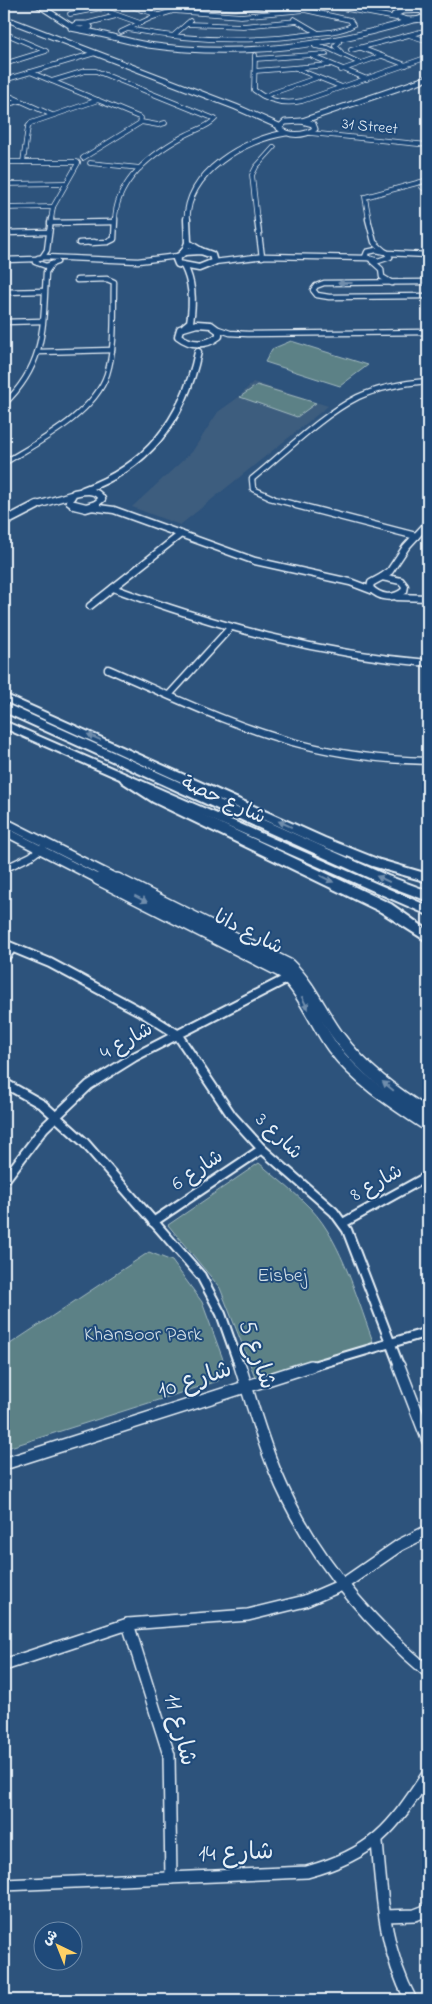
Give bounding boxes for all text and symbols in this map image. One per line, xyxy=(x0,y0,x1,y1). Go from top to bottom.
street label: 31 Street xyxy=(341,112,400,142)
one-way arrow xyxy=(336,279,352,287)
one-way arrow xyxy=(87,733,101,741)
street label: شارع حصة xyxy=(176,769,270,833)
one-way arrow xyxy=(278,820,292,828)
one-way arrow xyxy=(320,875,334,883)
one-way arrow xyxy=(376,875,390,883)
one-way arrow xyxy=(134,895,148,903)
street label: شارع دانا xyxy=(208,903,288,963)
one-way arrow xyxy=(301,996,309,1010)
street label: شارع 4 xyxy=(95,1016,159,1068)
one-way arrow xyxy=(382,1081,395,1092)
street label: شارع 3 xyxy=(248,1107,308,1167)
street label: شارع 6 xyxy=(166,1143,230,1199)
street label: شارع 8 xyxy=(346,1158,408,1210)
park label: Eisbej xyxy=(257,1262,308,1291)
street label: شارع 5 xyxy=(228,1315,284,1395)
park label: Khansoor Park xyxy=(84,1321,202,1350)
street label: شارع 10 xyxy=(153,1353,237,1409)
street label: شارع 11 xyxy=(153,1690,205,1770)
street label: شارع 14 xyxy=(198,1835,274,1873)
north arrow xyxy=(32,1922,82,1972)
text: ش xyxy=(37,1925,63,1951)

